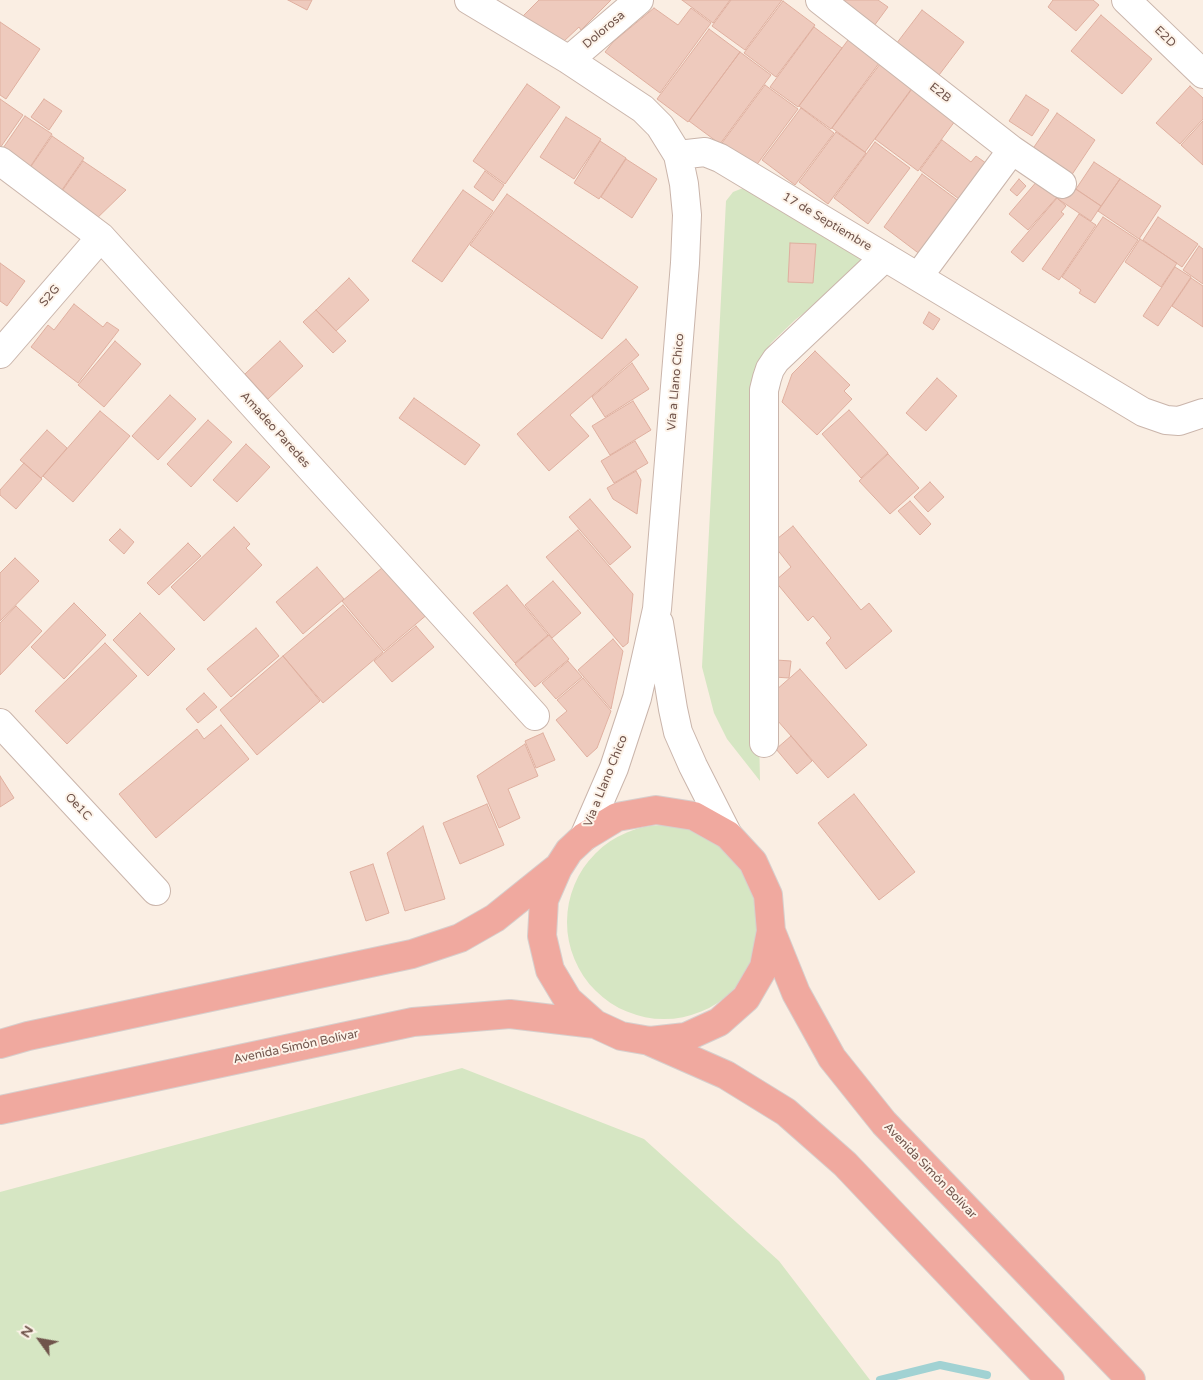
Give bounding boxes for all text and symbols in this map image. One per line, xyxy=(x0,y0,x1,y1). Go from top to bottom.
street label: Dolorosa xyxy=(580,8,628,52)
street label: E2D xyxy=(1151,23,1179,51)
street label: E2B xyxy=(926,80,954,106)
street label: 17 de Septiembre xyxy=(780,190,874,254)
street label: S2G xyxy=(37,282,63,310)
street label: Vía a Llano Chico xyxy=(665,333,687,431)
street label: Amadeo Paredes xyxy=(237,389,313,471)
street label: Vía a Llano Chico xyxy=(581,733,631,829)
street label: Oe1C xyxy=(62,790,94,824)
street label: Avenida Simón Bolívar xyxy=(232,1027,360,1067)
street label: Avenida Simón Bolívar xyxy=(881,1120,979,1222)
north arrow xyxy=(15,1315,65,1365)
text: N xyxy=(17,1323,37,1341)

